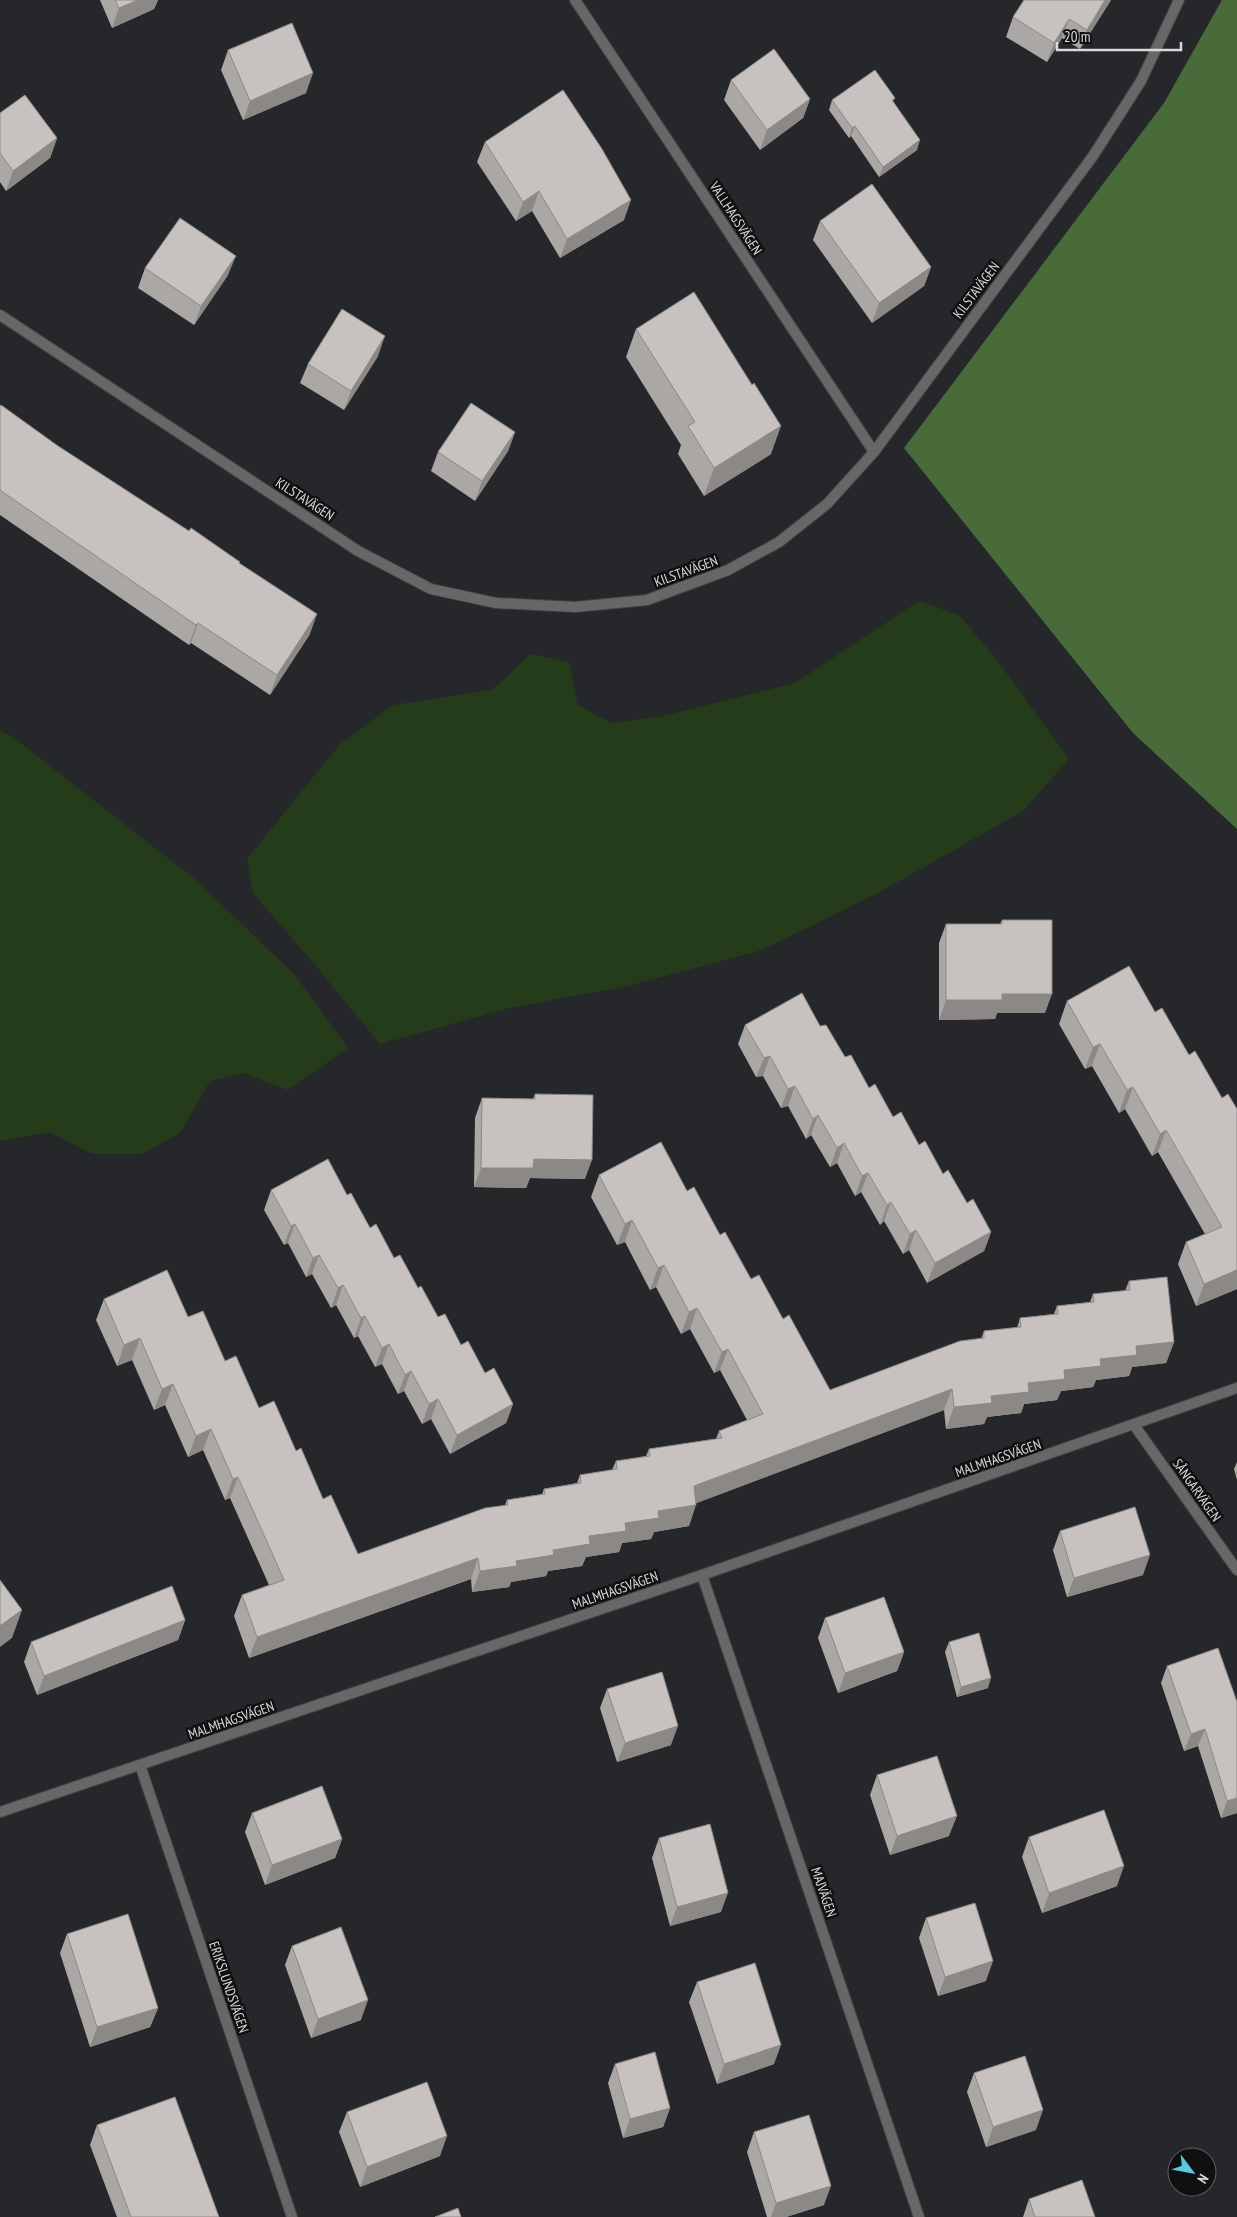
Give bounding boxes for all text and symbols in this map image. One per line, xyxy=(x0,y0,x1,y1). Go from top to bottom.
scale bar xyxy=(1057,20,1181,52)
text: 20 m xyxy=(1064,27,1090,46)
street label: VALLHAGSVÄGEN xyxy=(705,177,766,258)
street label: KILSTAVÄGEN xyxy=(949,258,1003,322)
street label: KILSTAVÄGEN xyxy=(272,473,338,525)
street label: KILSTAVÄGEN xyxy=(652,551,720,591)
street label: MALMHAGSVÄGEN xyxy=(953,1435,1043,1481)
street label: SÅNGARVÄGEN xyxy=(1169,1455,1225,1525)
street label: MALMHAGSVÄGEN xyxy=(570,1567,660,1613)
street label: MALMHAGSVÄGEN xyxy=(186,1697,276,1743)
street label: MAJVÄGEN xyxy=(807,1865,841,1919)
street label: ERIKSLUNDSVÄGEN xyxy=(205,1939,253,2035)
north arrow xyxy=(1167,2147,1217,2197)
text: N xyxy=(1193,2171,1213,2187)

